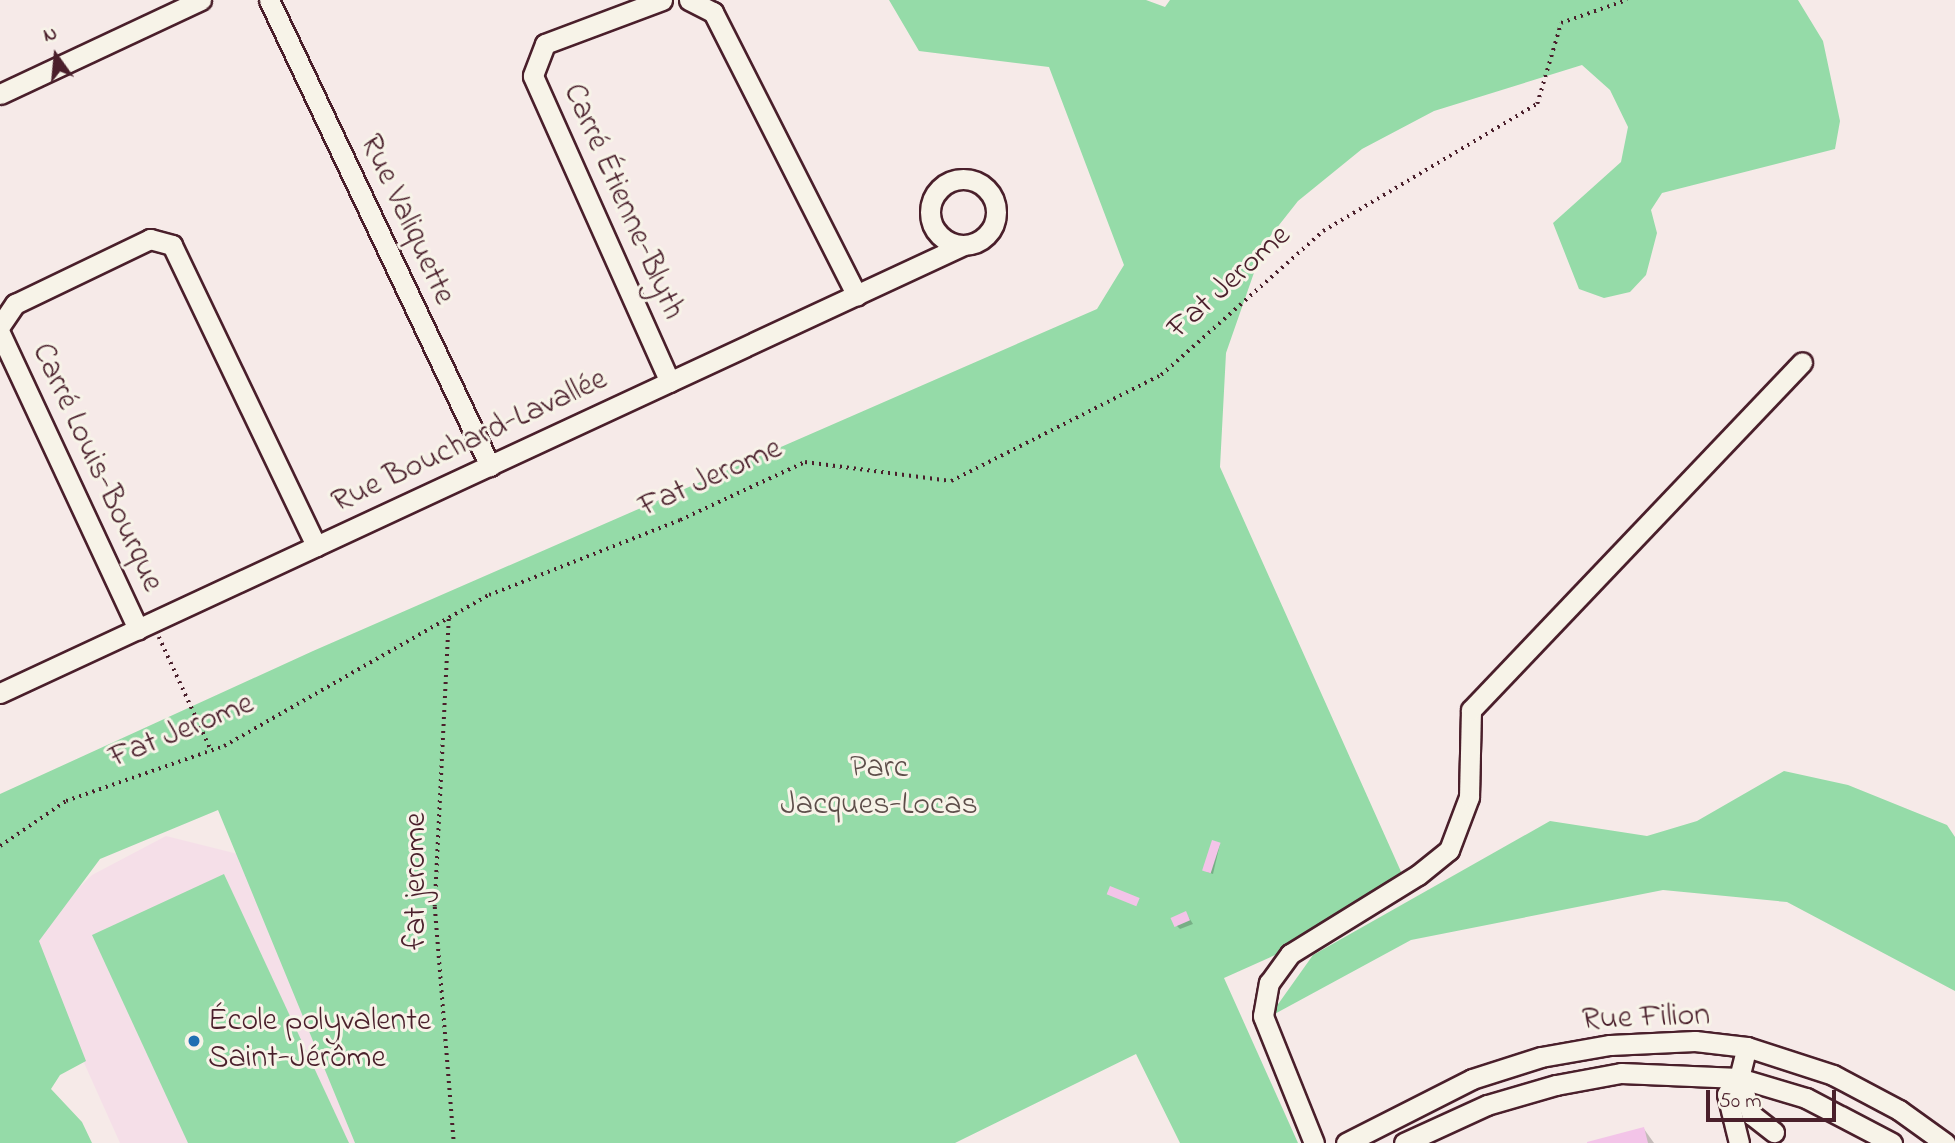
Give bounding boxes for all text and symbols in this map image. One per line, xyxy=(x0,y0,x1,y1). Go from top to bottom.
north arrow xyxy=(21,21,91,91)
text: N xyxy=(41,21,60,50)
street label: Carré Étienne-Blyth xyxy=(553,78,691,326)
street label: Rue Valiquette xyxy=(350,129,462,311)
street label: Fat Jerome xyxy=(1161,218,1299,348)
street label: Carré Louis-Bourque xyxy=(22,338,170,598)
street label: Rue Bouchard-Lavallée xyxy=(326,361,614,523)
street label: Fat Jerome xyxy=(634,430,788,528)
street label: Fat Jerome xyxy=(104,686,260,778)
park label: Parc Jacques-Locas xyxy=(780,751,978,826)
street label: fat jerome xyxy=(398,812,436,950)
street label: Rue Filion xyxy=(1581,998,1711,1040)
place label: École polyvalente Saint-Jérôme xyxy=(208,1004,431,1079)
marker: École polyvalente Saint-Jérôme xyxy=(186,1033,202,1049)
scale bar xyxy=(1710,1076,1840,1120)
text: 50 m xyxy=(1719,1087,1762,1117)

